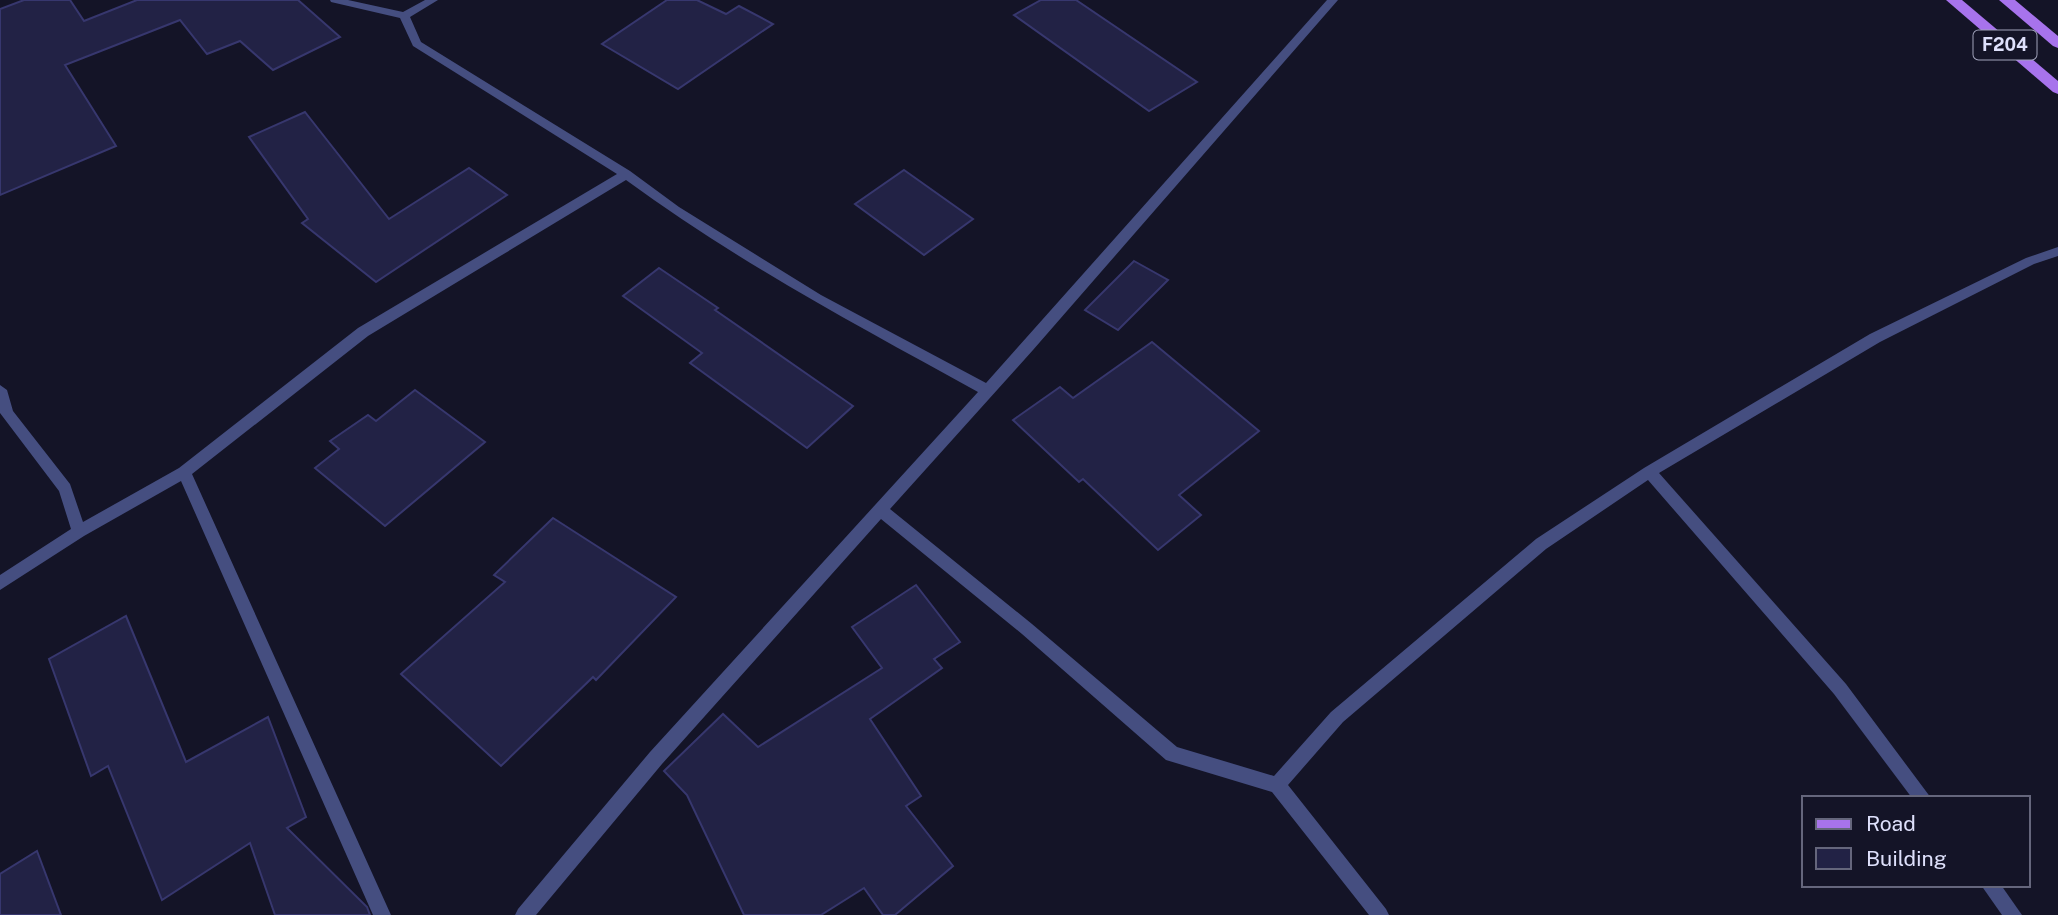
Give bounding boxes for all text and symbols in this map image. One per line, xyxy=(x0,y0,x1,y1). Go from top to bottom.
road number: F204 xyxy=(1974,31,2036,60)
legend xyxy=(1802,796,2030,887)
text: Road xyxy=(1866,811,1916,836)
text: Building xyxy=(1866,846,1947,871)

